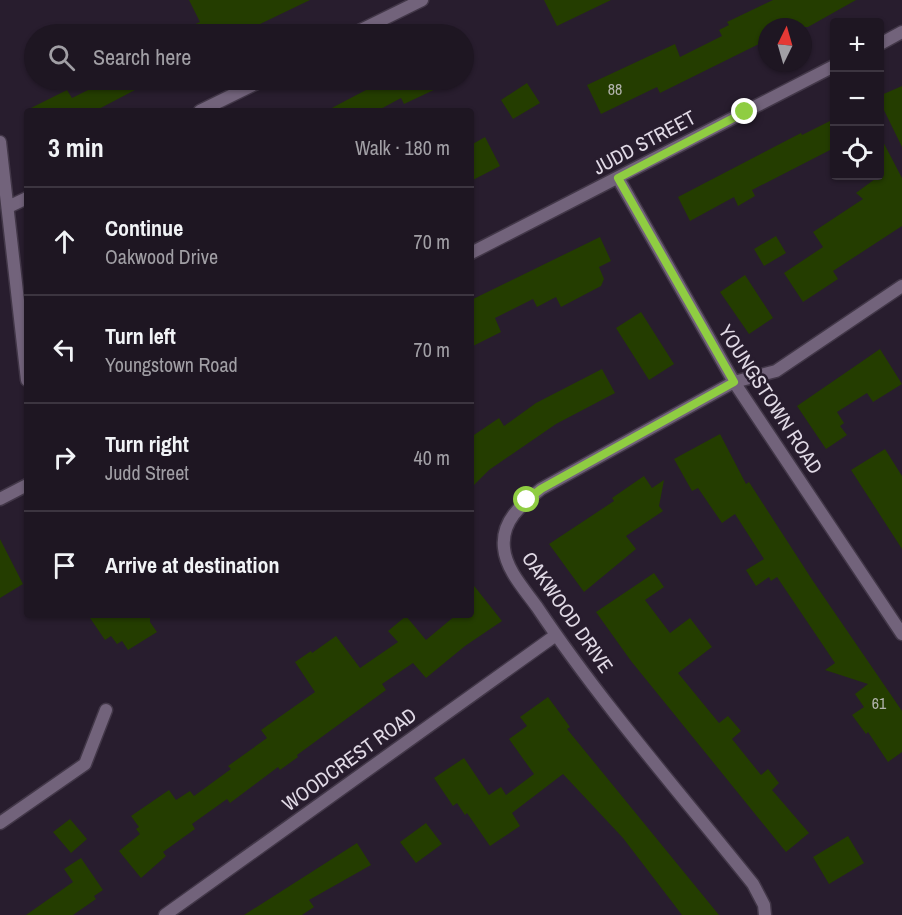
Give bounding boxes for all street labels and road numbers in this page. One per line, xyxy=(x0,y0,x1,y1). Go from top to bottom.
street label: JUDD STREET xyxy=(588,104,700,180)
street label: YOUNGSTOWN ROAD xyxy=(713,319,829,479)
street label: OAKWOOD DRIVE xyxy=(516,546,620,678)
street label: WOODCREST ROAD xyxy=(276,701,422,817)

